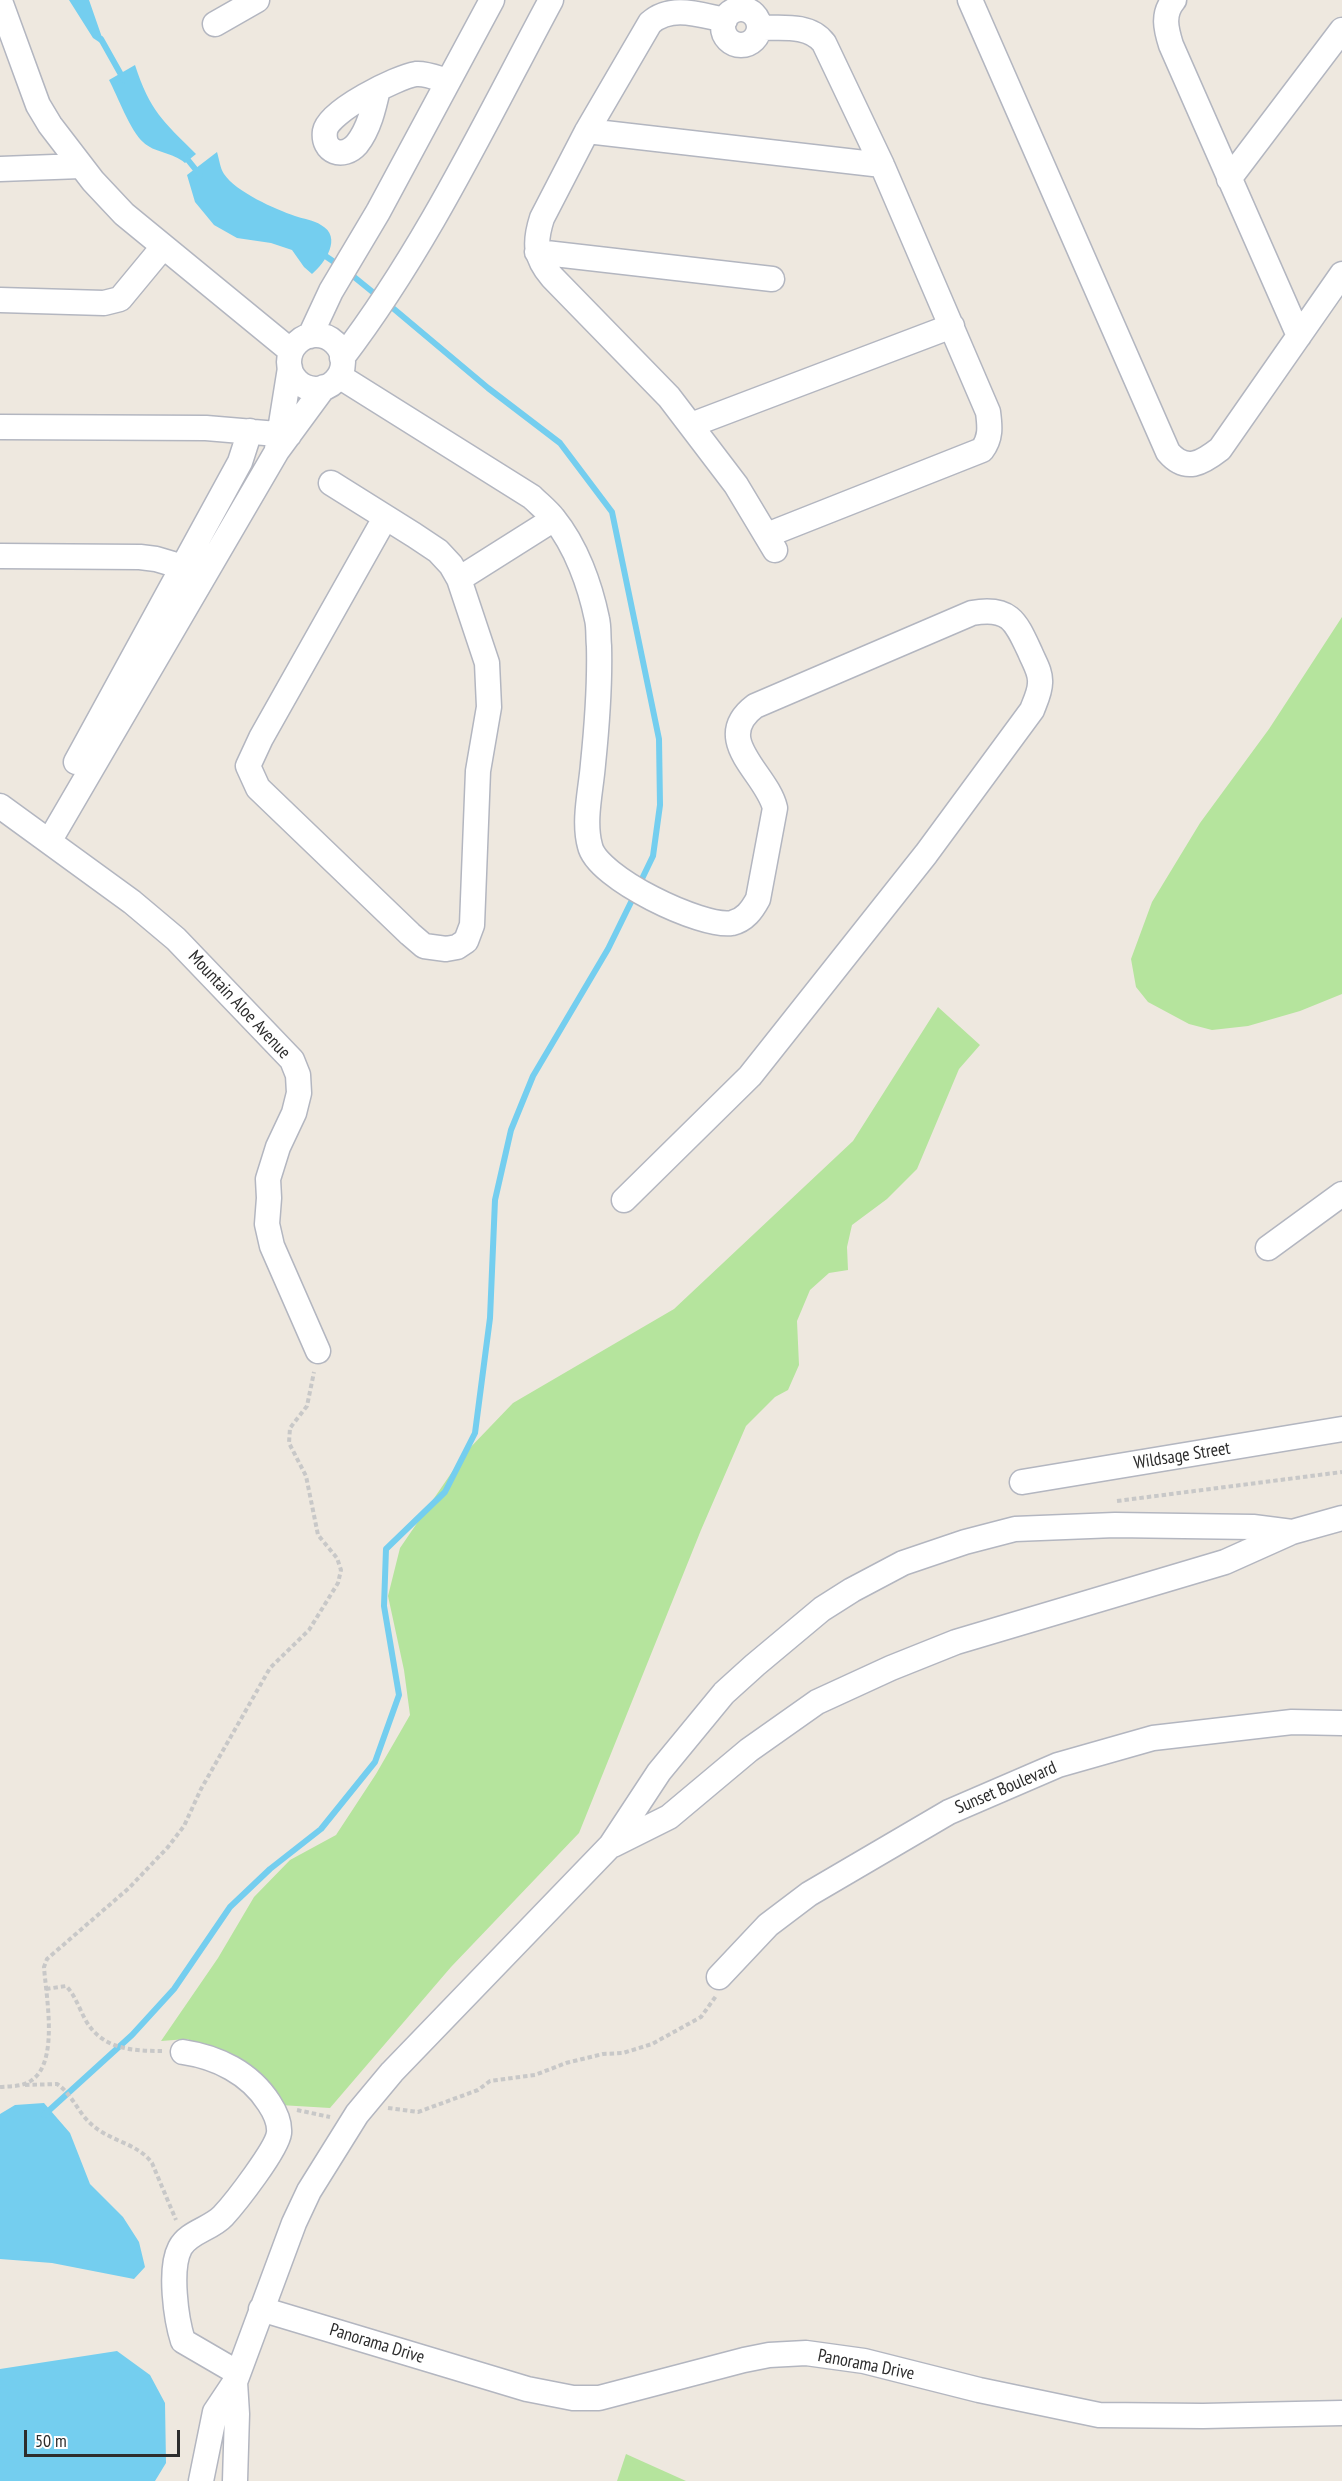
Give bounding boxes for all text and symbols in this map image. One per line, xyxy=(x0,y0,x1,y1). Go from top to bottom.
street label: Mountain Aloe Avenue xyxy=(183,946,295,1064)
street label: Wildsage Street xyxy=(1132,1438,1232,1474)
street label: Sunset Boulevard xyxy=(952,1757,1060,1819)
street label: Panorama Drive xyxy=(327,2319,427,2369)
street label: Panorama Drive xyxy=(816,2345,916,2385)
scale bar xyxy=(27,2418,183,2456)
text: 50 m xyxy=(35,2429,67,2452)

